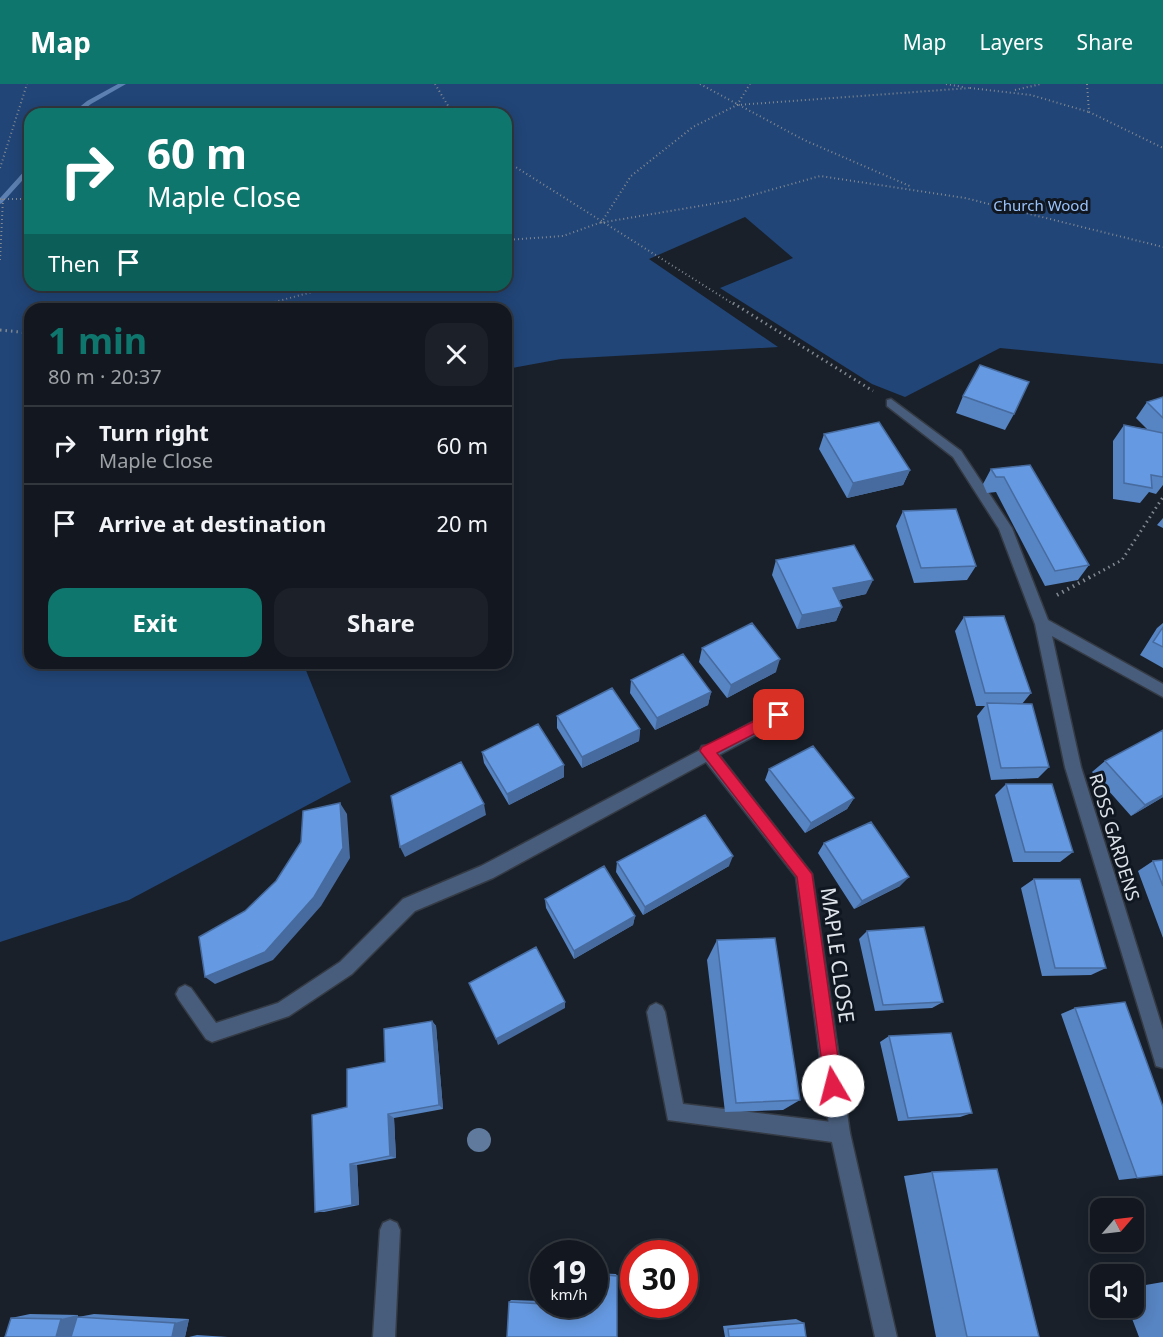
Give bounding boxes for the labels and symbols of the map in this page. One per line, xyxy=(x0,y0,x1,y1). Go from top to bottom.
park label: Church Wood xyxy=(993,195,1089,215)
pin xyxy=(753,689,804,740)
street label: ROSS GARDENS xyxy=(1084,770,1146,904)
street label: MAPLE CLOSE xyxy=(815,885,861,1025)
position arrow xyxy=(801,1054,865,1118)
north arrow xyxy=(1090,1198,1144,1252)
speed limit sign: 30 xyxy=(620,1240,698,1318)

